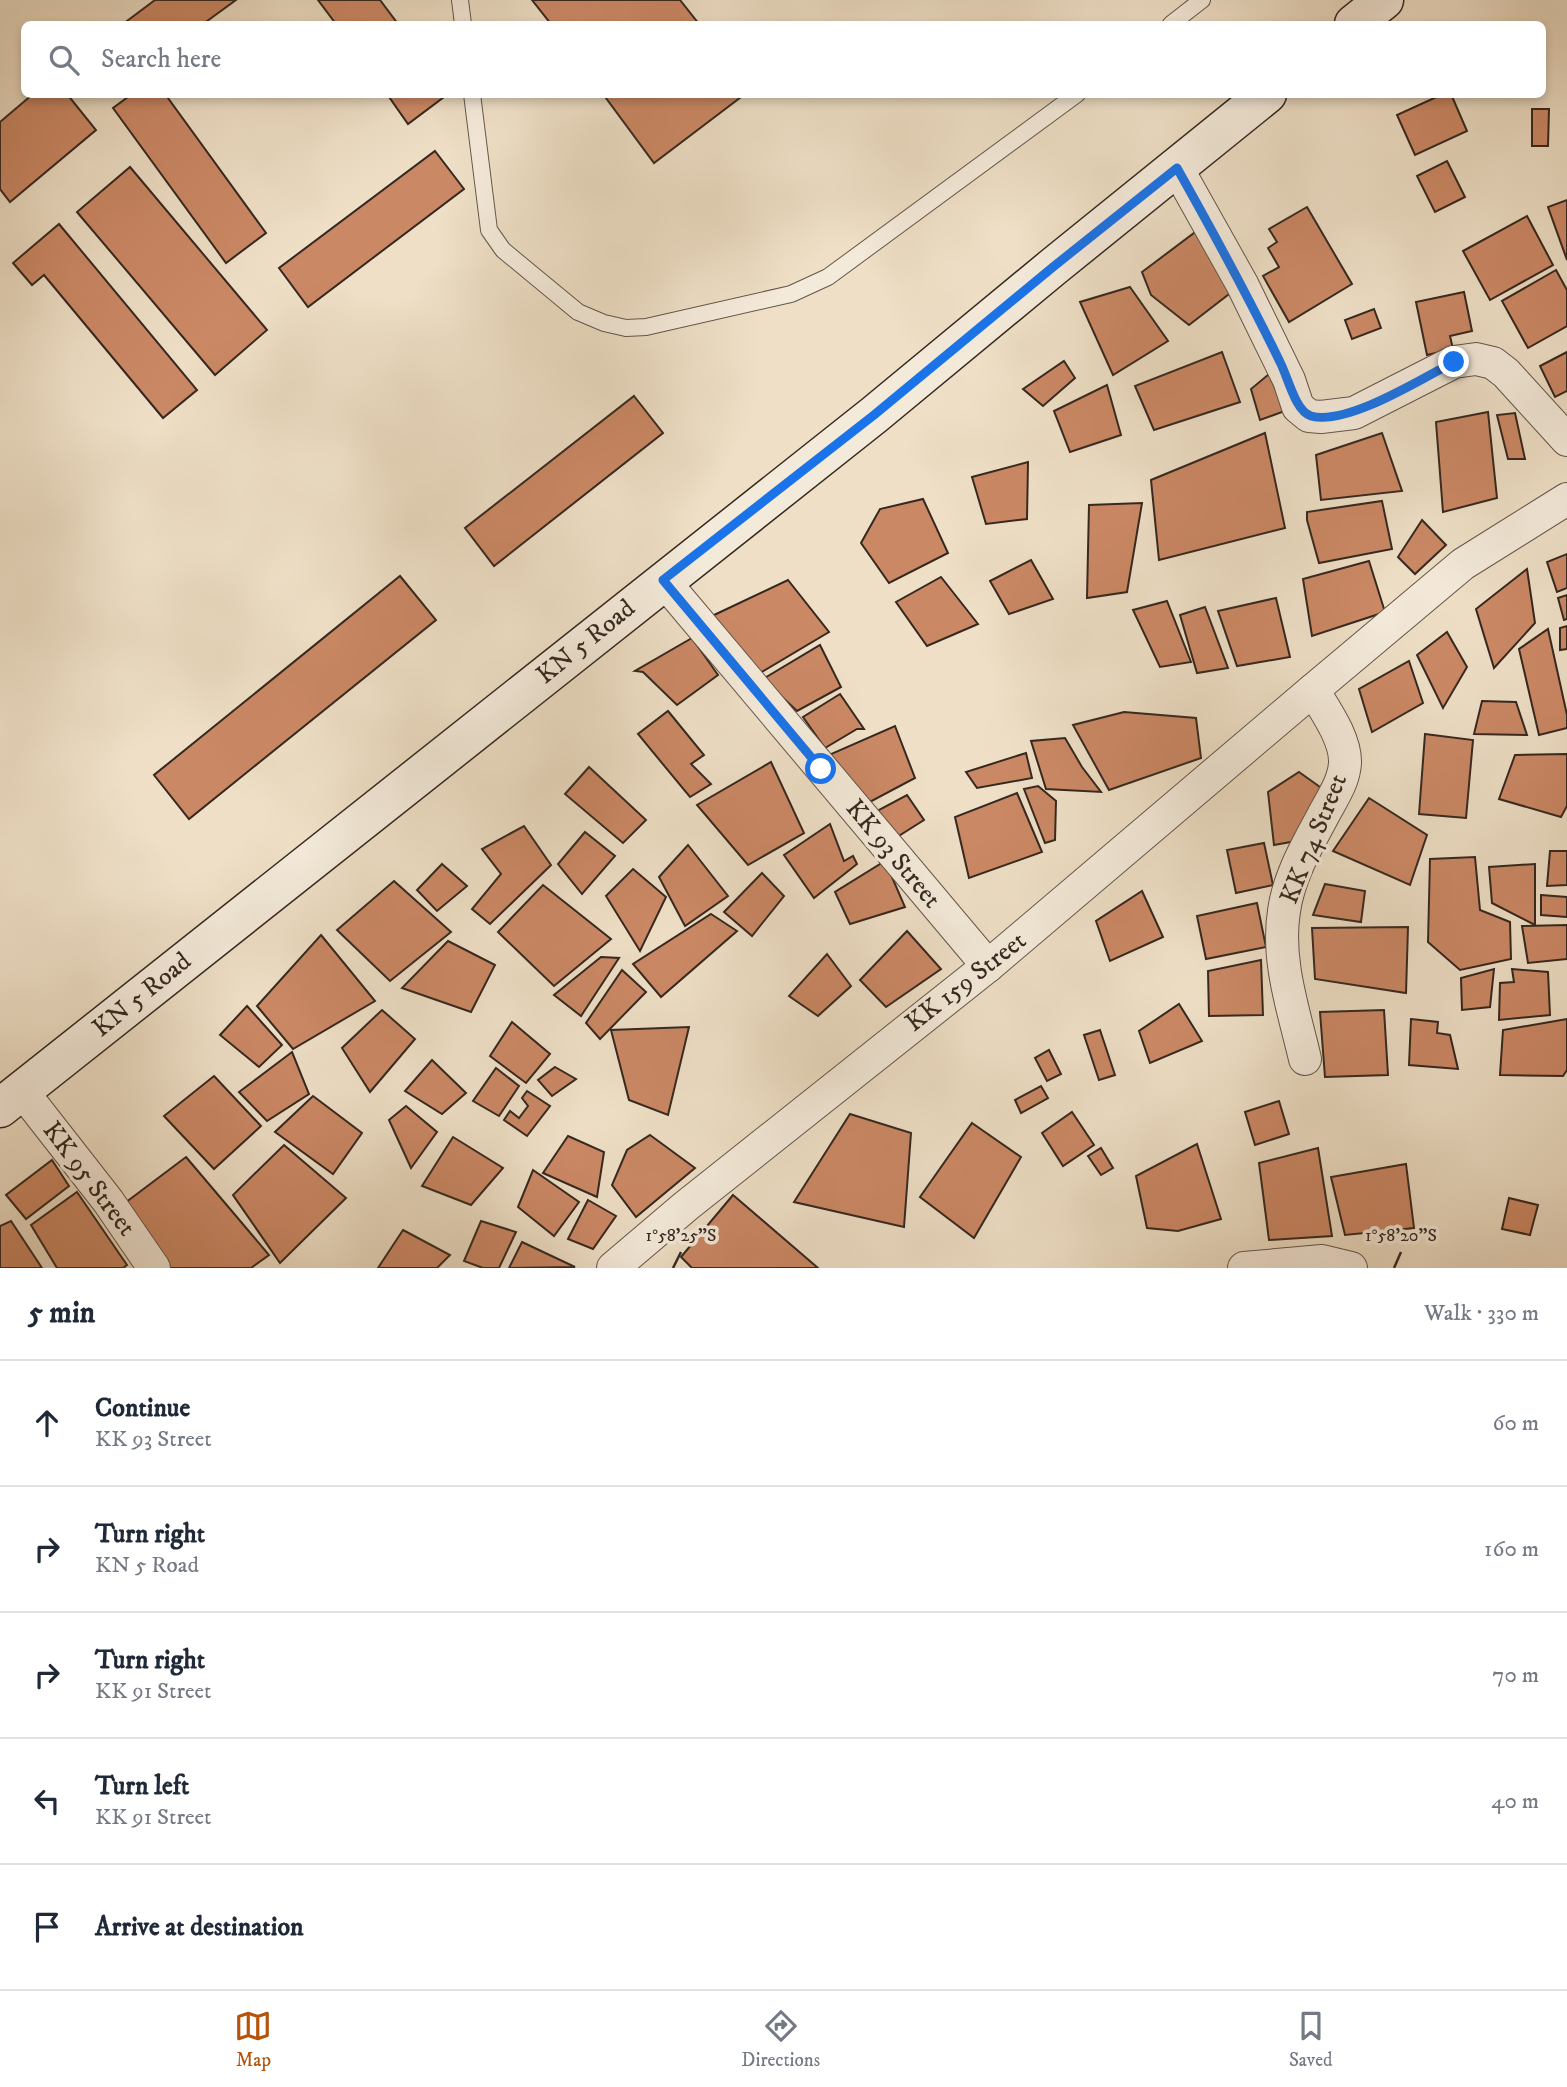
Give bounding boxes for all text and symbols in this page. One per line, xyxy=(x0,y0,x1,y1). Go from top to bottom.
search box xyxy=(21,21,1546,98)
icon: search xyxy=(45,41,83,79)
text: Search here xyxy=(101,43,221,76)
route end xyxy=(1438,346,1469,377)
street label: KN 5 Road xyxy=(530,592,642,692)
route start xyxy=(805,753,836,784)
street label: KK 74 Street xyxy=(1273,769,1355,909)
street label: KK 93 Street xyxy=(838,793,948,915)
street label: KK 159 Street xyxy=(899,925,1033,1039)
street label: KN 5 Road xyxy=(86,945,198,1045)
street label: KK 95 Street xyxy=(35,1115,143,1243)
text: 1°58'25"S xyxy=(646,1225,716,1247)
text: 1°58'20"S xyxy=(1365,1225,1437,1247)
text: 5 min xyxy=(28,1295,95,1332)
text: Walk · 330 m xyxy=(1424,1299,1539,1328)
text: Continue xyxy=(95,1392,190,1425)
icon: ahead xyxy=(28,1404,66,1442)
text: 60 m xyxy=(1492,1409,1539,1438)
text: KK 93 Street xyxy=(95,1425,212,1454)
text: Turn right xyxy=(95,1518,205,1551)
icon: right xyxy=(28,1530,66,1568)
text: 160 m xyxy=(1484,1535,1539,1564)
text: KN 5 Road xyxy=(95,1551,199,1580)
text: Turn right xyxy=(95,1644,205,1677)
icon: right xyxy=(28,1656,66,1694)
text: 70 m xyxy=(1492,1661,1539,1690)
text: KK 91 Street xyxy=(95,1677,211,1706)
text: Turn left xyxy=(95,1770,189,1803)
icon: left xyxy=(28,1782,66,1820)
text: 40 m xyxy=(1491,1787,1539,1816)
text: KK 91 Street xyxy=(95,1803,211,1832)
icon: arrive xyxy=(28,1908,66,1946)
text: Arrive at destination xyxy=(95,1911,304,1944)
tab: Map xyxy=(234,2007,272,2072)
tab: Directions xyxy=(741,2007,820,2072)
tab: Saved xyxy=(1289,2007,1333,2072)

